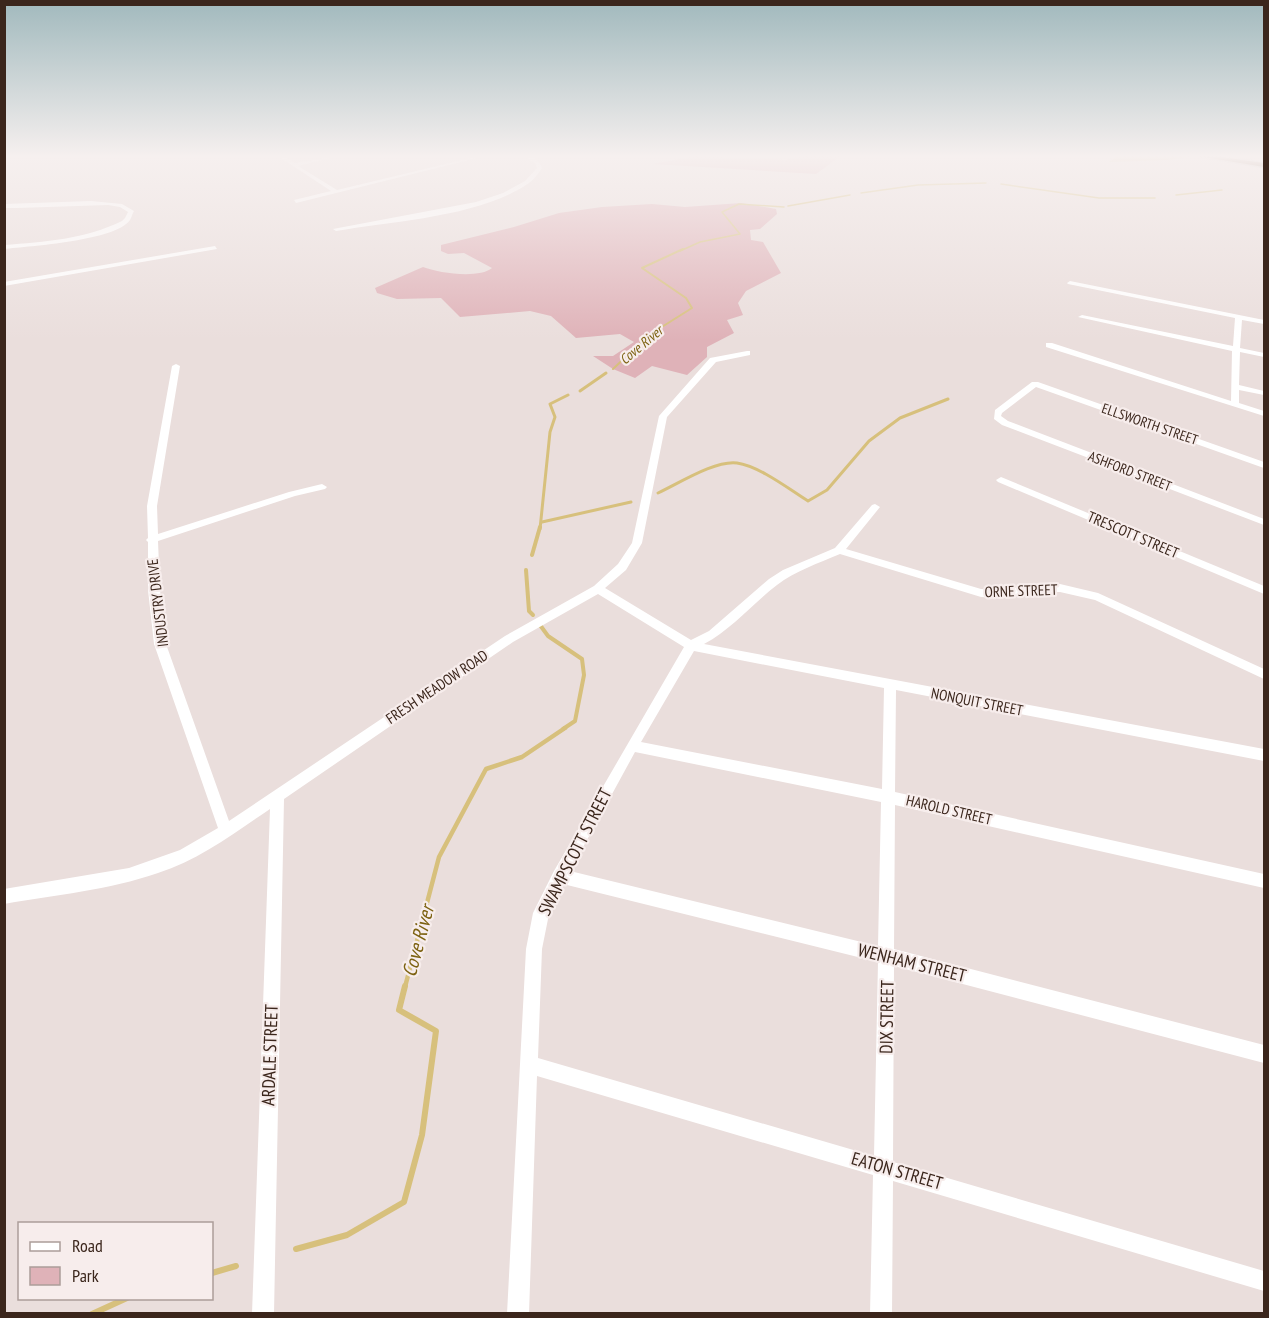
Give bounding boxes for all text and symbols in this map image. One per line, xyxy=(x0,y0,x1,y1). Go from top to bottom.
water label: Cove River xyxy=(616,320,668,368)
street label: ELLSWORTH STREET xyxy=(1100,399,1201,449)
street label: ASHFORD STREET xyxy=(1086,447,1175,495)
street label: TRESCOTT STREET xyxy=(1085,507,1182,562)
street label: INDUSTRY DRIVE xyxy=(143,558,172,648)
street label: ORNE STREET xyxy=(984,580,1058,601)
street label: FRESH MEADOW ROAD xyxy=(382,645,491,728)
street label: NONQUIT STREET xyxy=(930,683,1025,720)
street label: SWAMPSCOTT STREET xyxy=(533,784,617,919)
street label: HAROLD STREET xyxy=(904,790,994,829)
water label: Cove River xyxy=(396,900,441,980)
street label: WENHAM STREET xyxy=(856,938,969,987)
street label: DIX STREET xyxy=(874,980,899,1054)
street label: ARDALE STREET xyxy=(256,1004,283,1106)
street label: EATON STREET xyxy=(849,1147,945,1195)
legend xyxy=(18,1222,213,1300)
text: Road xyxy=(72,1234,103,1257)
text: Park xyxy=(72,1264,99,1287)

